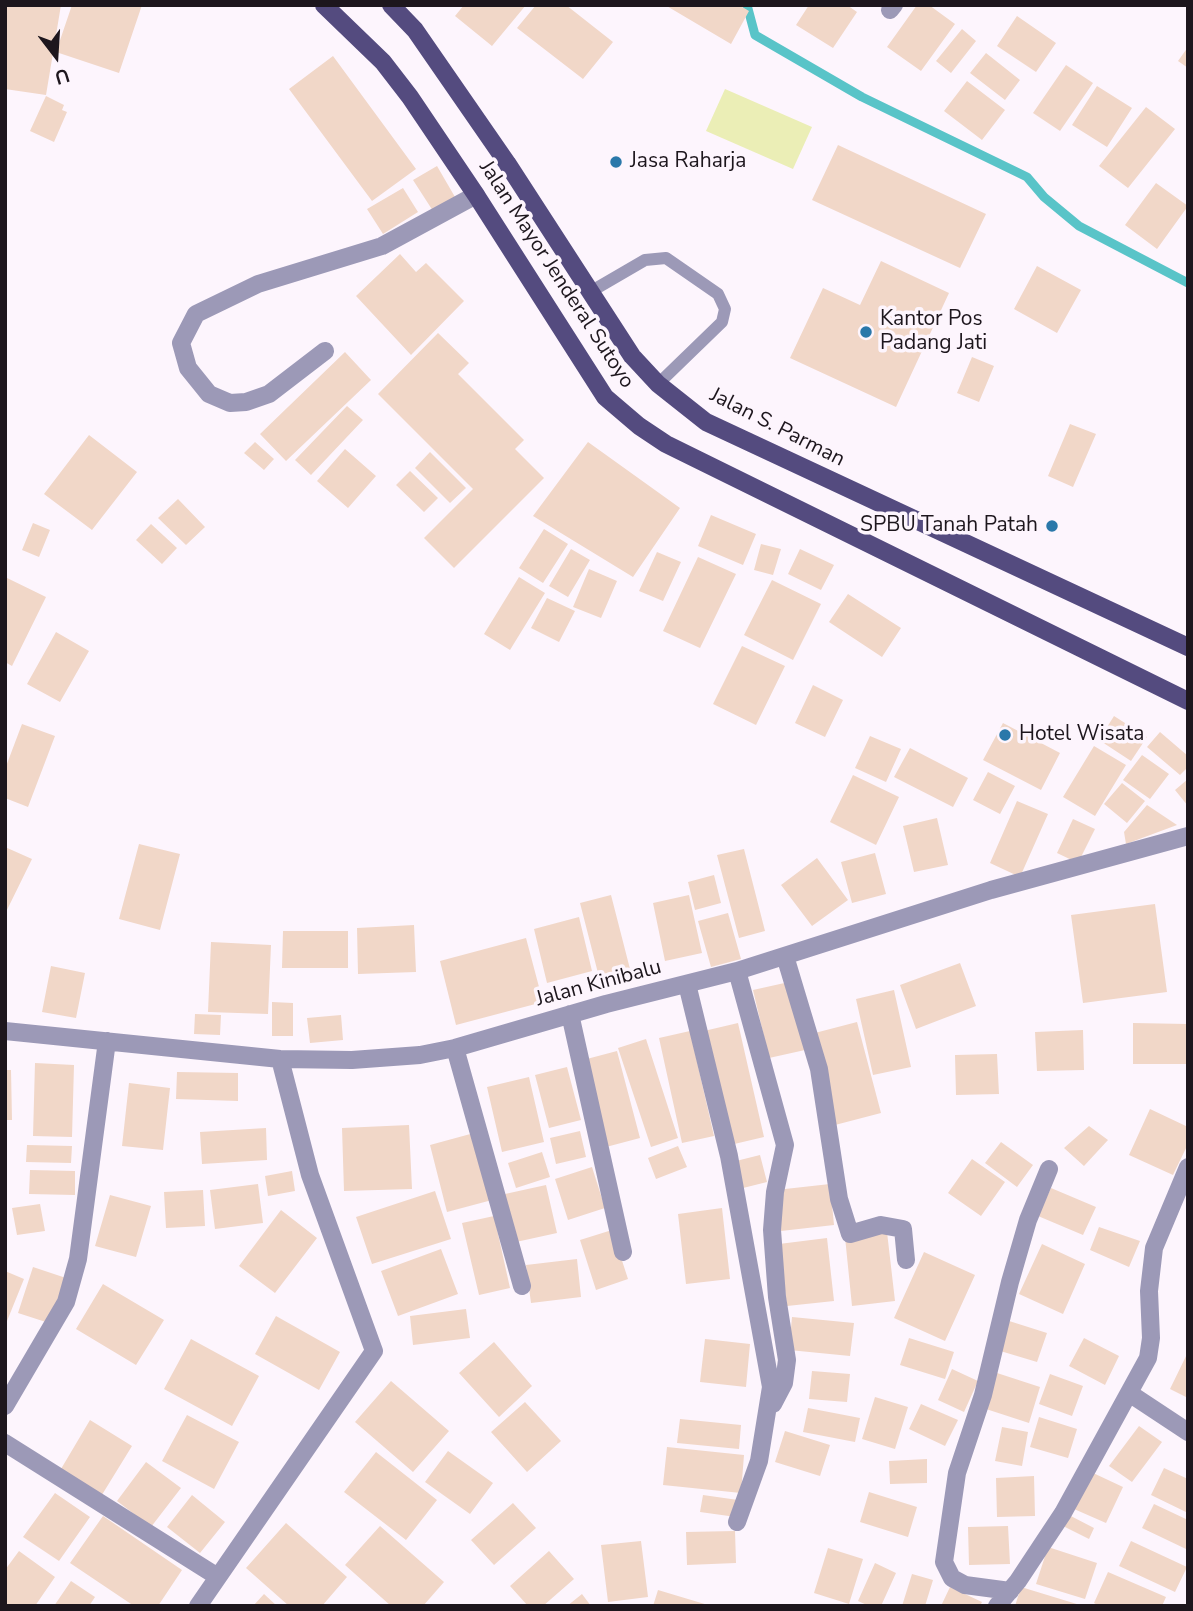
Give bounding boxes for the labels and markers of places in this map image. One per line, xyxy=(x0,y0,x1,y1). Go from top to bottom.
place label: Jasa Raharja xyxy=(630,149,746,175)
marker: Jasa Raharja xyxy=(608,154,624,170)
place label: Kantor Pos Padang Jati xyxy=(880,307,987,357)
marker: Kantor Pos Padang Jati xyxy=(858,324,874,340)
place label: SPBU Tanah Patah xyxy=(860,513,1038,539)
marker: SPBU Tanah Patah xyxy=(1044,518,1060,534)
place label: Hotel Wisata xyxy=(1019,722,1144,748)
marker: Hotel Wisata xyxy=(997,727,1013,743)

